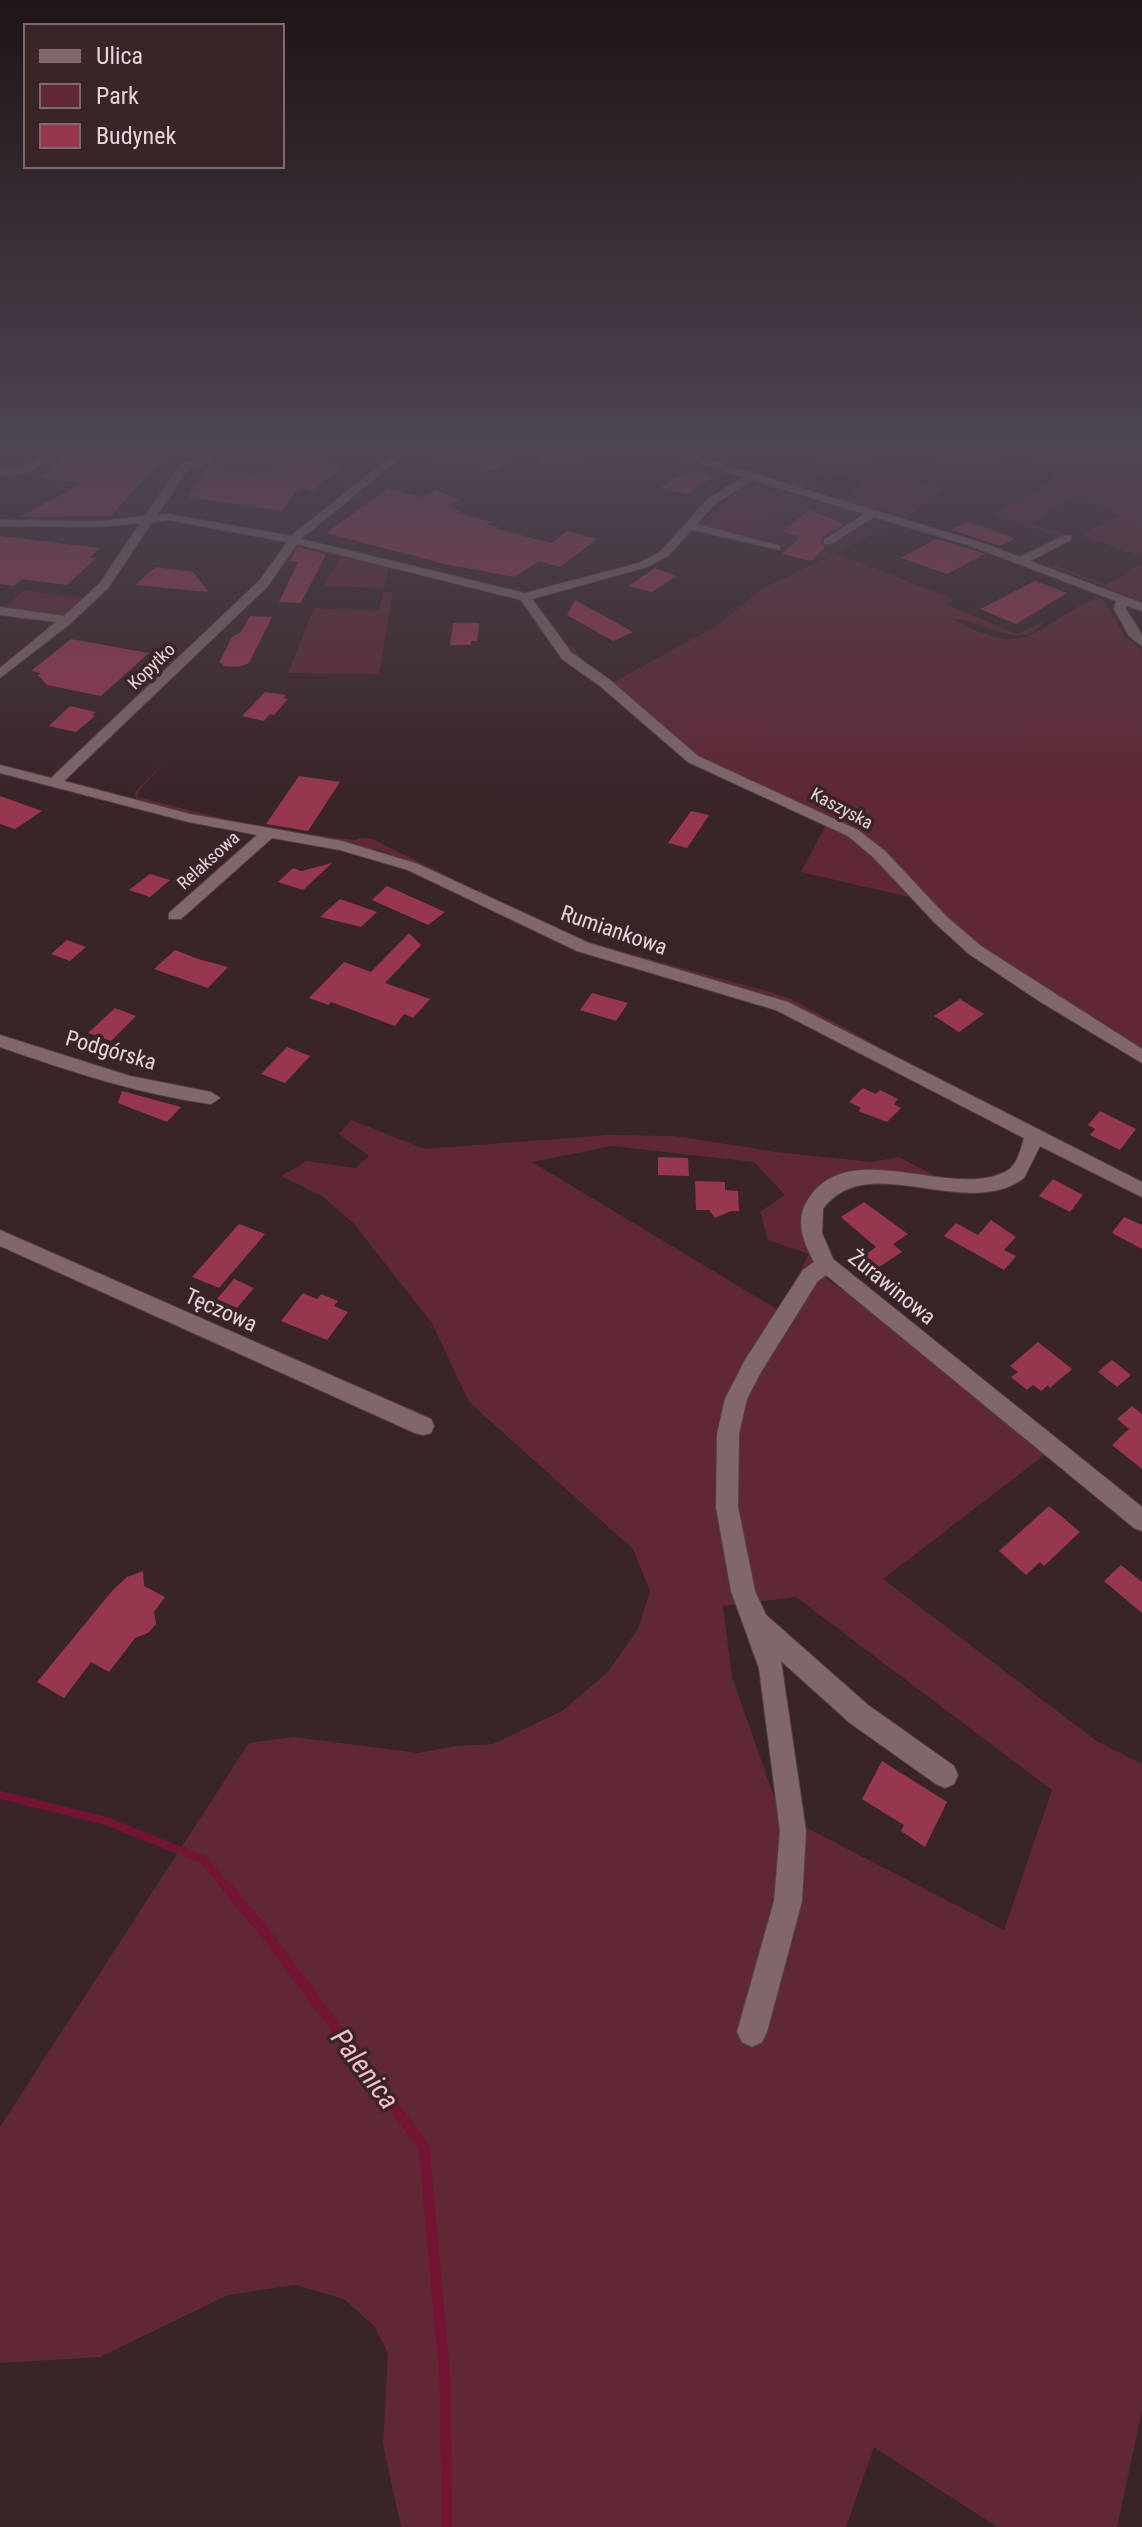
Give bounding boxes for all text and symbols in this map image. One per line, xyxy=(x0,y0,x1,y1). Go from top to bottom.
legend xyxy=(24,24,284,168)
text: Ulica xyxy=(96,42,143,70)
text: Park xyxy=(96,82,139,110)
text: Budynek xyxy=(96,122,176,150)
street label: Kopytko xyxy=(123,639,179,693)
street label: Kaszyska xyxy=(807,783,877,833)
street label: Relaksowa xyxy=(173,827,243,893)
street label: Rumiankowa xyxy=(557,900,671,960)
street label: Podgórska xyxy=(63,1025,159,1075)
street label: Żurawinowa xyxy=(843,1244,941,1330)
street label: Tęczowa xyxy=(181,1283,261,1337)
water label: Palenica xyxy=(324,2022,406,2116)

